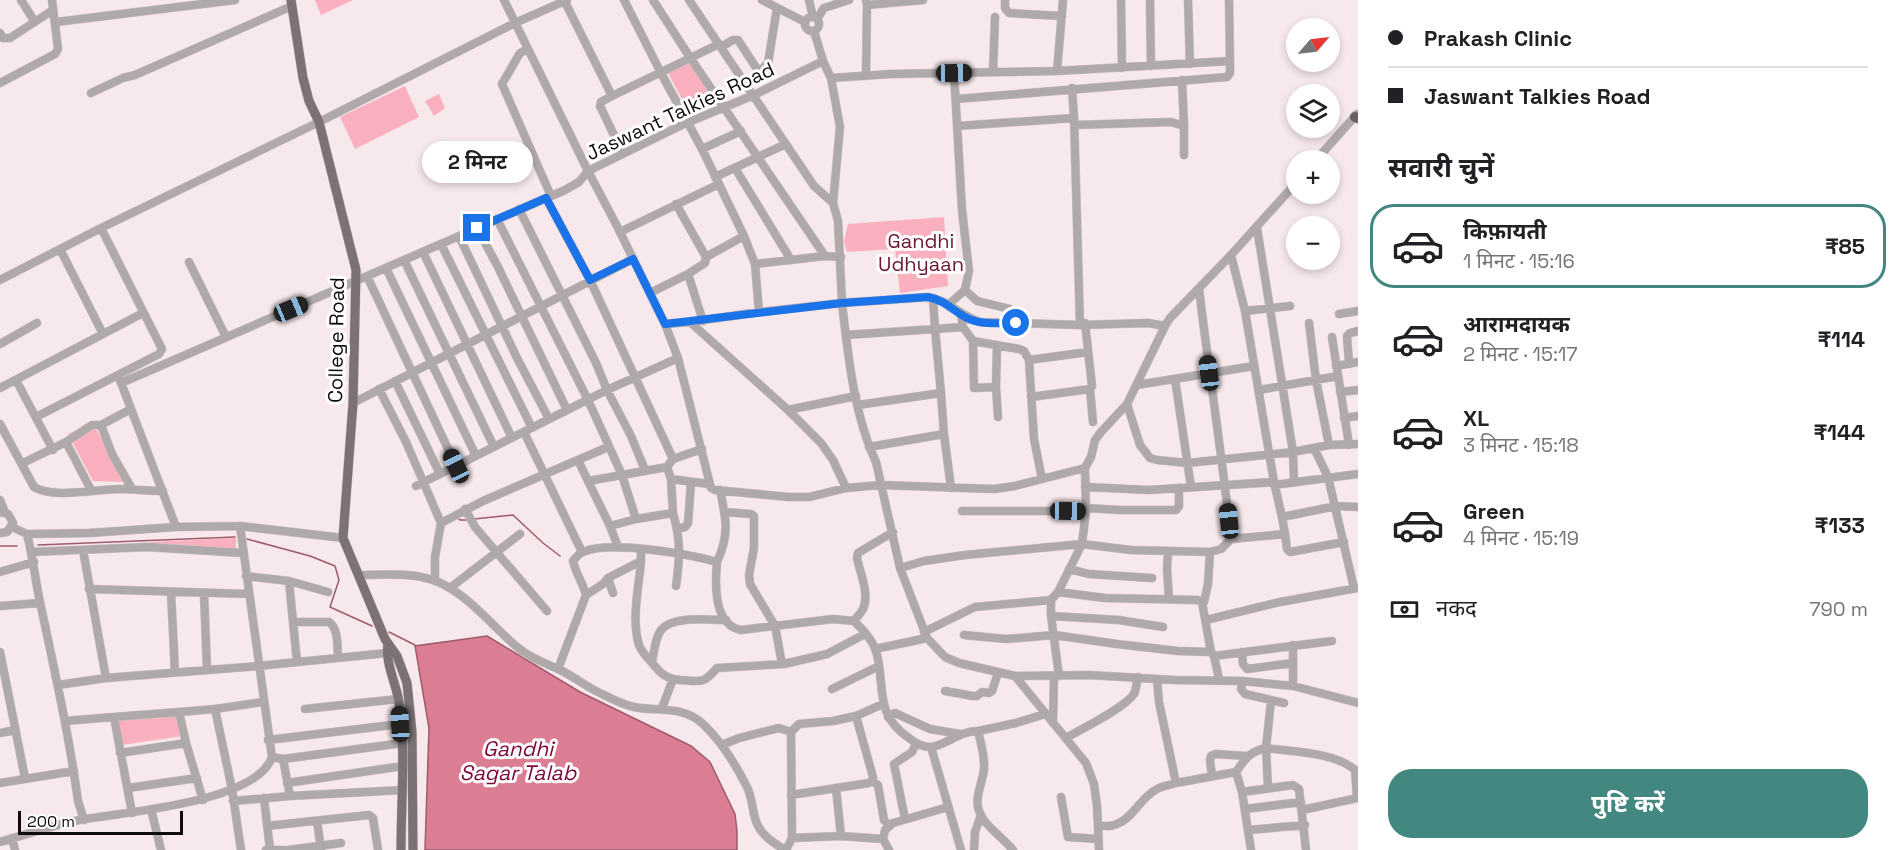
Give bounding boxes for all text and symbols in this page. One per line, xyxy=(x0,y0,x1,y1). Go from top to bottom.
north arrow xyxy=(1286,18,1340,72)
map controls xyxy=(1286,18,1340,270)
text: Prakash Clinic xyxy=(1424,24,1572,52)
street label: Jaswant Talkies Road xyxy=(582,56,778,166)
car xyxy=(936,64,972,82)
text: Jaswant Talkies Road xyxy=(1424,82,1651,110)
button: layers xyxy=(1286,84,1340,138)
callout: 2 मिनट xyxy=(422,141,532,183)
text: 2 मिनट xyxy=(448,149,507,175)
button: + xyxy=(1286,150,1340,204)
text: सवारी चुनें xyxy=(1388,150,1494,185)
route end xyxy=(463,214,490,241)
button: − xyxy=(1286,216,1340,270)
text: किफ़ायती xyxy=(1463,217,1547,245)
icon: car xyxy=(1391,219,1445,273)
park label: Gandhi Udhyaan xyxy=(878,228,964,277)
text: ₹85 xyxy=(1825,232,1865,260)
text: 1 मिनट · 15:16 xyxy=(1463,248,1575,274)
street label: College Road xyxy=(322,277,350,403)
car xyxy=(271,294,311,324)
route start xyxy=(1002,309,1029,336)
text: आरामदायक xyxy=(1463,310,1570,338)
icon: car xyxy=(1391,312,1445,366)
text: ₹114 xyxy=(1817,325,1865,353)
text: 2 मिनट · 15:17 xyxy=(1463,341,1578,367)
car xyxy=(1198,354,1220,392)
text: XL xyxy=(1463,404,1489,432)
icon: car xyxy=(1391,405,1445,459)
text: ₹144 xyxy=(1813,418,1865,446)
text: 3 मिनट · 15:18 xyxy=(1463,432,1579,458)
car xyxy=(440,446,472,486)
text: Green xyxy=(1463,497,1525,525)
icon: car xyxy=(1391,498,1445,552)
car xyxy=(1050,502,1086,520)
car xyxy=(1218,502,1240,540)
text: ₹133 xyxy=(1815,511,1865,539)
text: 4 मिनट · 15:19 xyxy=(1463,525,1579,551)
icon: cash xyxy=(1388,593,1421,626)
text: नकद xyxy=(1436,594,1477,622)
text: 790 m xyxy=(1809,596,1868,622)
car xyxy=(390,706,410,742)
water label: Gandhi Sagar Talab xyxy=(460,735,578,786)
button: पुष्टि करें xyxy=(1388,769,1868,838)
scale bar xyxy=(18,808,183,836)
text: 200 m xyxy=(27,811,75,832)

